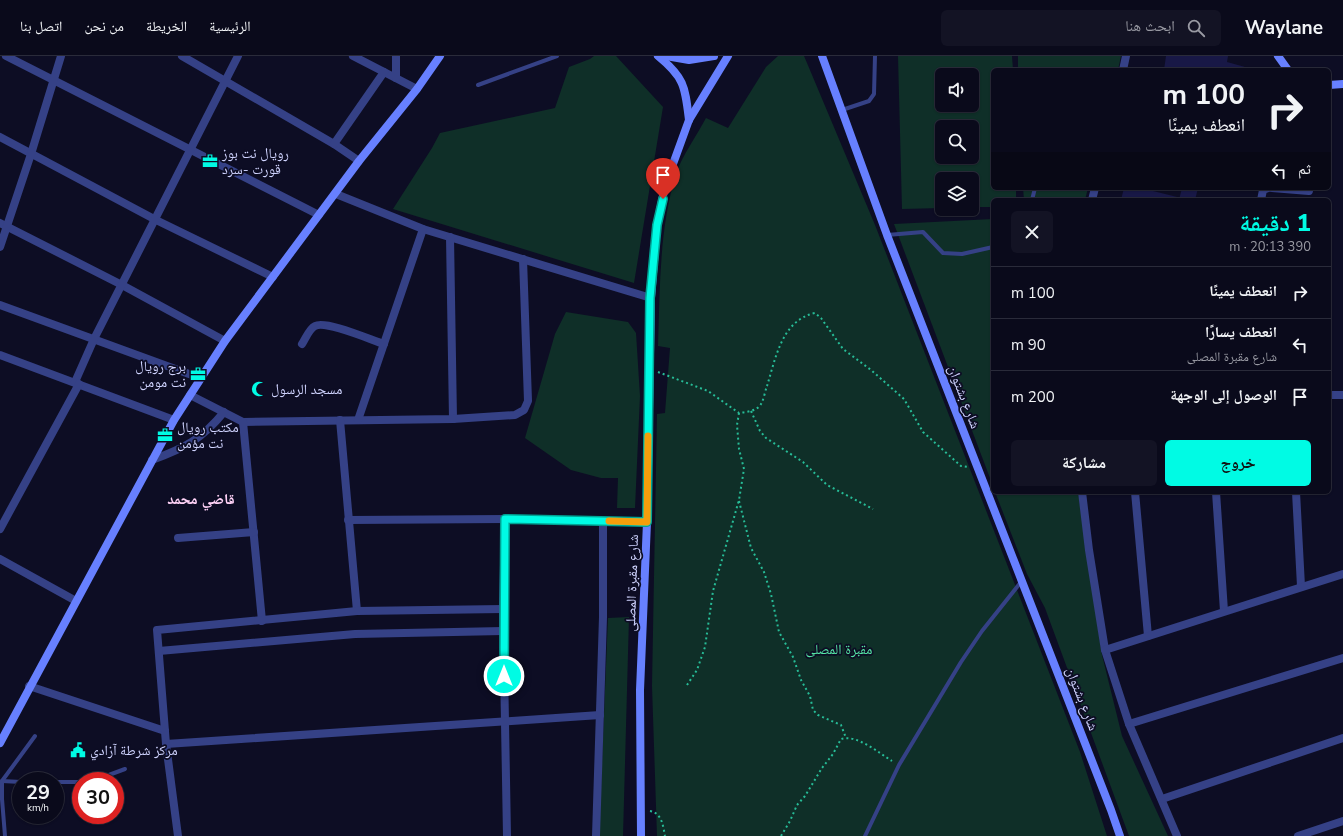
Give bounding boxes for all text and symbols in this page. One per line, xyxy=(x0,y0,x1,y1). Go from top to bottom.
search box xyxy=(941,10,1221,46)
text: Waylane xyxy=(1245,15,1323,41)
text: ابحث هنا xyxy=(1125,16,1175,36)
text: اتصل بنا xyxy=(20,17,62,36)
text: من نحن xyxy=(84,17,124,36)
text: الخريطة xyxy=(146,17,187,36)
text: الرئيسية xyxy=(209,17,251,36)
icon: search xyxy=(1185,17,1207,39)
map controls xyxy=(935,68,979,216)
button: sound xyxy=(935,68,979,112)
text: 100 m xyxy=(1162,76,1245,114)
icon: right xyxy=(1259,84,1311,136)
text: انعطف يمينًا xyxy=(1168,113,1245,137)
button: search xyxy=(935,120,979,164)
place label: رويال نت بوز قورت -سرد xyxy=(221,144,289,179)
office icon: رويال نت بوز قورت -سرد xyxy=(201,152,219,170)
pin xyxy=(646,158,680,199)
text: ثم xyxy=(1298,159,1311,179)
icon: left xyxy=(1268,160,1290,182)
icon: arrive xyxy=(652,164,674,186)
button: layers xyxy=(935,172,979,216)
text: 1 دقيقة xyxy=(1240,207,1311,239)
button: close xyxy=(1011,211,1053,253)
text: 390 m · 20:13 xyxy=(1229,238,1311,256)
text: انعطف يمينًا xyxy=(1209,281,1277,301)
icon: right xyxy=(1289,282,1311,304)
text: 100 m xyxy=(1011,283,1055,303)
text: انعطف يسارًا xyxy=(1205,322,1277,342)
icon: left xyxy=(1289,334,1311,356)
text: 90 m xyxy=(1011,335,1046,355)
text: شارع مقبرة المصلى xyxy=(1187,348,1277,366)
place label: برج رويال نت مومن xyxy=(135,357,186,392)
street label: شارع بشتوان xyxy=(943,363,985,431)
office icon: برج رويال نت مومن xyxy=(189,365,207,383)
mosque icon: مسجد الرسول xyxy=(250,380,268,398)
place label: مسجد الرسول xyxy=(271,380,342,399)
text: الوصول إلى الوجهة xyxy=(1170,385,1277,405)
icon: arrive xyxy=(1289,386,1311,408)
text: 200 m xyxy=(1011,387,1055,407)
place label: مكتب رويال نت مؤمن xyxy=(177,418,239,453)
office icon: مكتب رويال نت مؤمن xyxy=(156,426,174,444)
button: مشاركة xyxy=(1011,440,1157,486)
button: خروج xyxy=(1165,440,1311,486)
district label: قاضي محمد xyxy=(167,489,235,511)
street label: شارع مقبرة المصلى xyxy=(621,534,643,632)
park label: مقبرة المصلى xyxy=(806,640,872,659)
position arrow xyxy=(483,655,525,697)
street label: شارع بشتوان xyxy=(1061,665,1103,733)
public building icon: مركز شرطة آزادي xyxy=(69,741,87,759)
place label: مركز شرطة آزادي xyxy=(90,741,178,761)
speed limit sign: 30 xyxy=(72,772,124,824)
text: 29 xyxy=(26,779,50,806)
text: km/h xyxy=(27,801,49,815)

